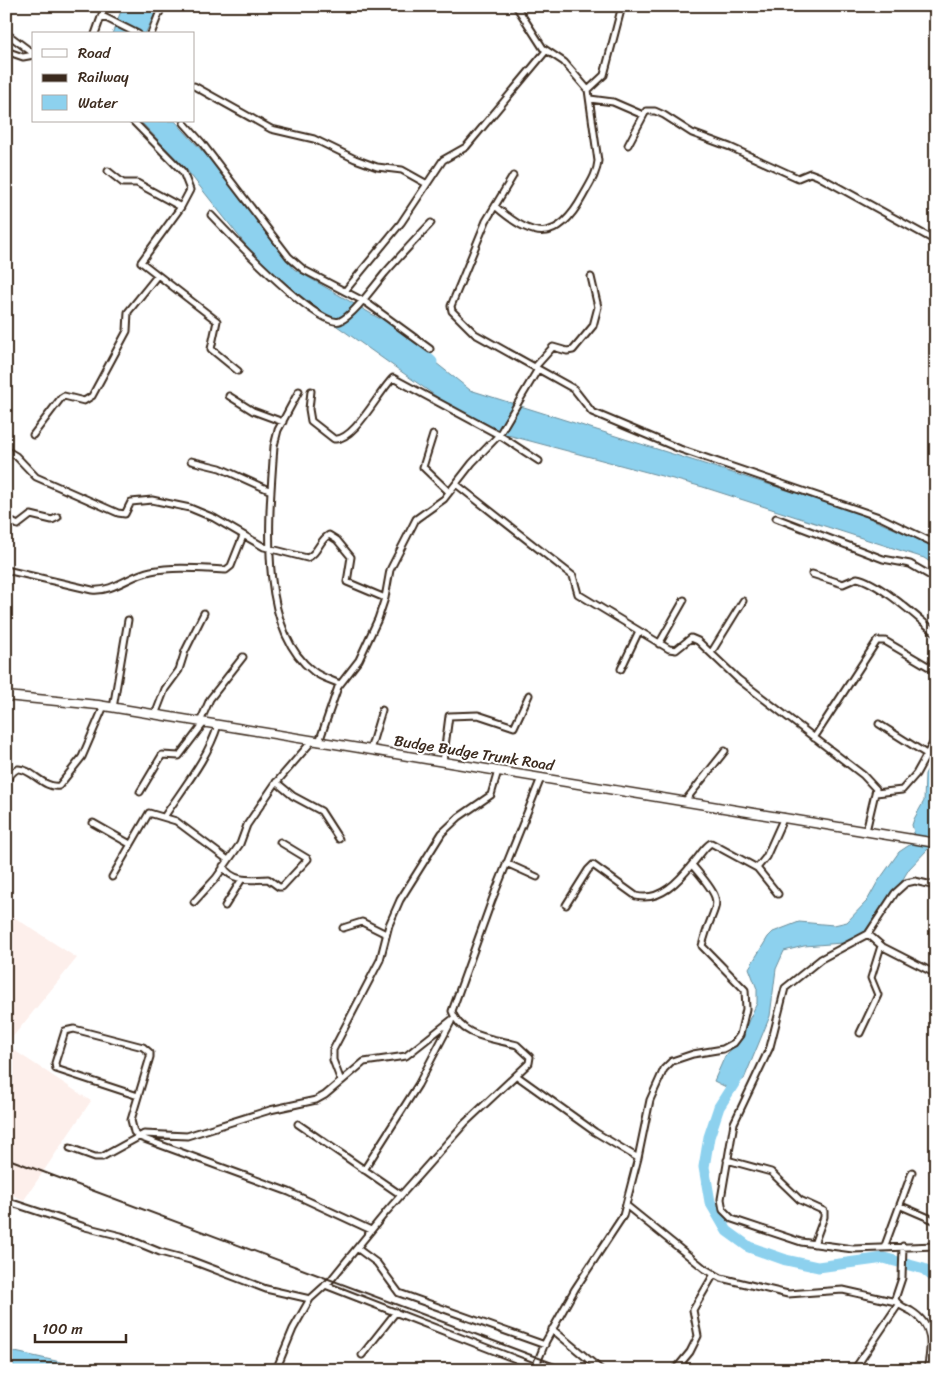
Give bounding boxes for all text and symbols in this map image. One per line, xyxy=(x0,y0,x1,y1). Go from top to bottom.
legend xyxy=(32,32,195,122)
text: Road xyxy=(78,40,111,66)
text: Railway xyxy=(78,64,129,90)
text: Water xyxy=(78,90,118,116)
street label: Budge Budge Trunk Road xyxy=(392,728,557,779)
scale bar xyxy=(35,1311,126,1343)
text: 100 m xyxy=(42,1316,83,1342)

